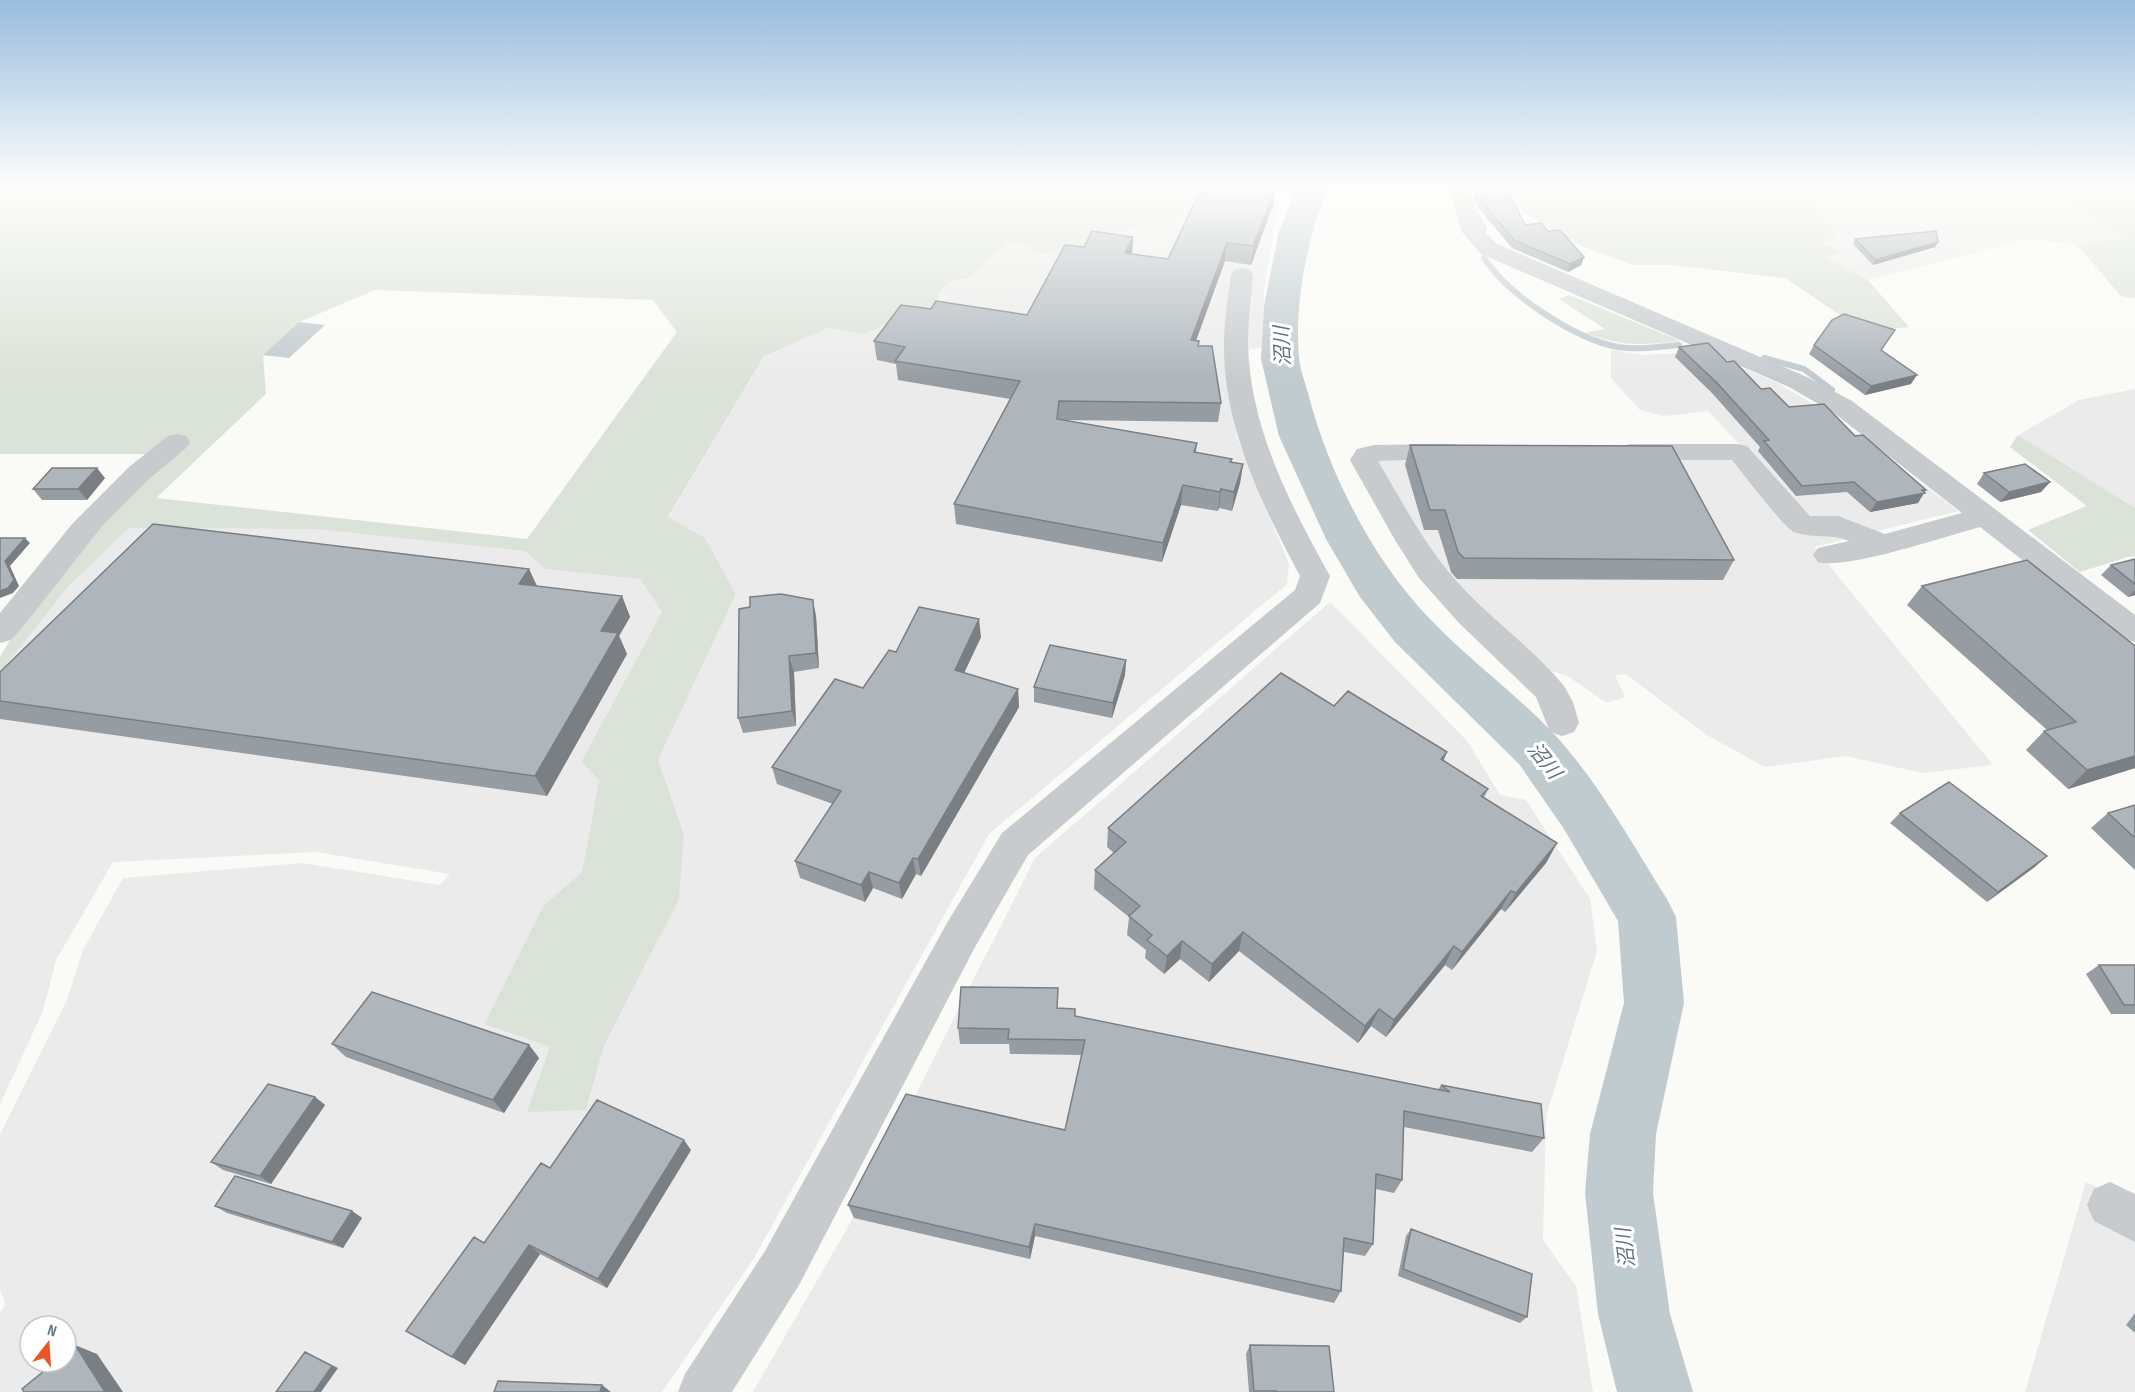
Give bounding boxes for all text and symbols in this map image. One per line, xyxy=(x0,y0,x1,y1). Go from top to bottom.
water label: 沼川 xyxy=(1270,323,1296,367)
water label: 沼川 xyxy=(1522,738,1567,786)
water label: 沼川 xyxy=(1611,1225,1640,1269)
north arrow xyxy=(18,1314,78,1374)
text: N xyxy=(45,1321,59,1341)

